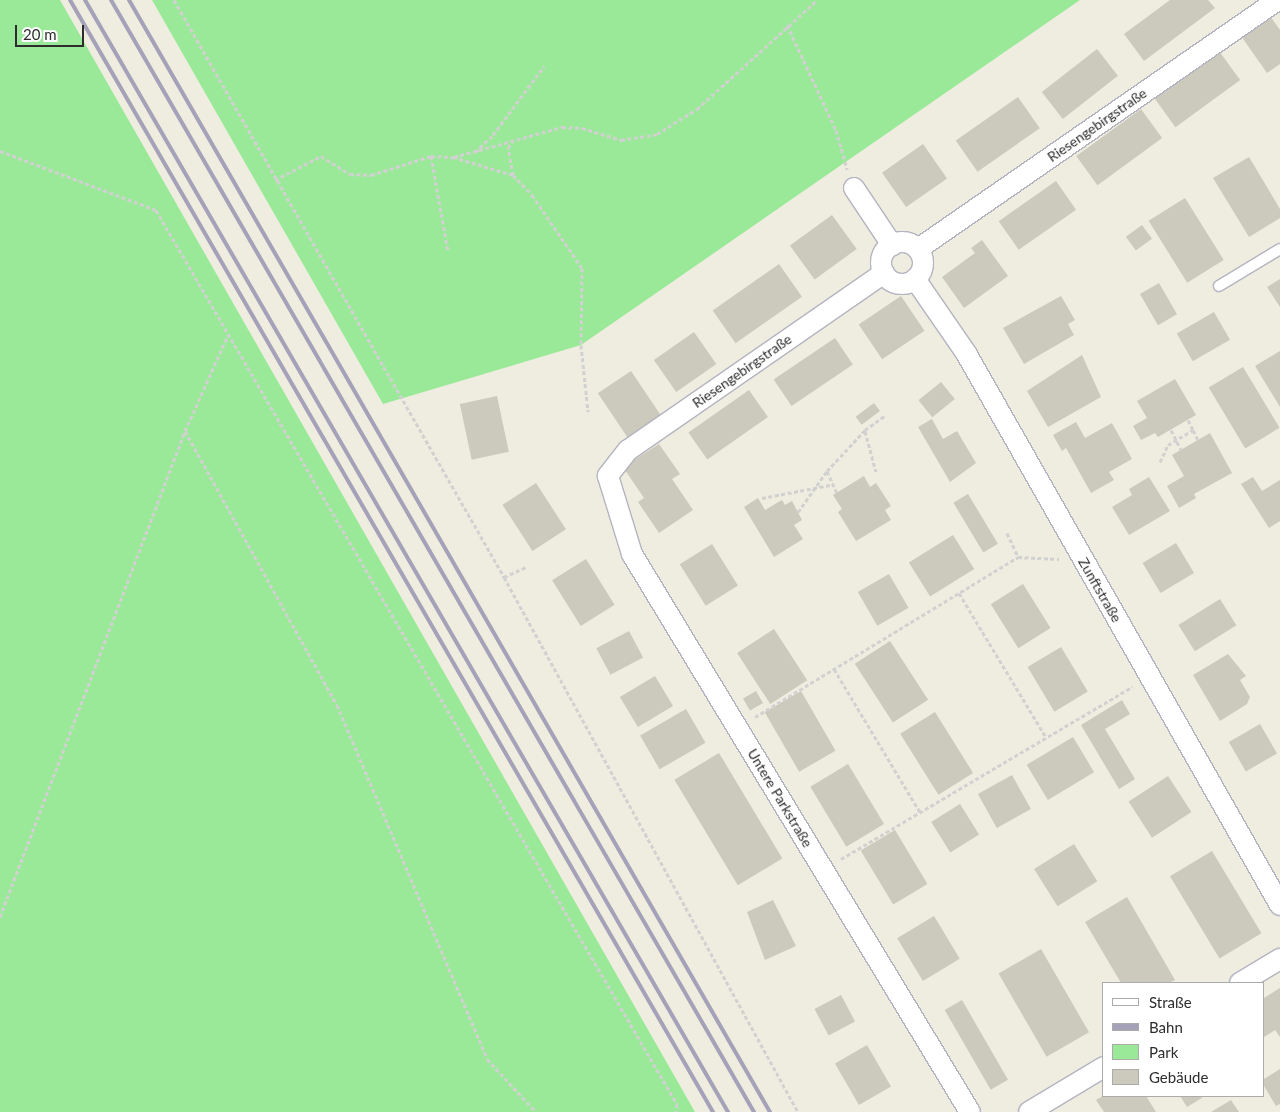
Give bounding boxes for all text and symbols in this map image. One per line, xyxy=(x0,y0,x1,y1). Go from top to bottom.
scale bar xyxy=(18,15,86,47)
text: 20 m xyxy=(23,25,57,43)
street label: Riesengebirgstraße xyxy=(1044,85,1150,165)
street label: Riesengebirgstraße xyxy=(689,331,795,411)
street label: Zunftstraße xyxy=(1075,555,1125,625)
street label: Untere Parkstraße xyxy=(744,746,816,850)
legend xyxy=(1102,982,1265,1097)
text: Straße xyxy=(1149,993,1192,1011)
text: Bahn xyxy=(1149,1018,1183,1036)
text: Park xyxy=(1149,1043,1178,1061)
text: Gebäude xyxy=(1149,1068,1208,1086)

